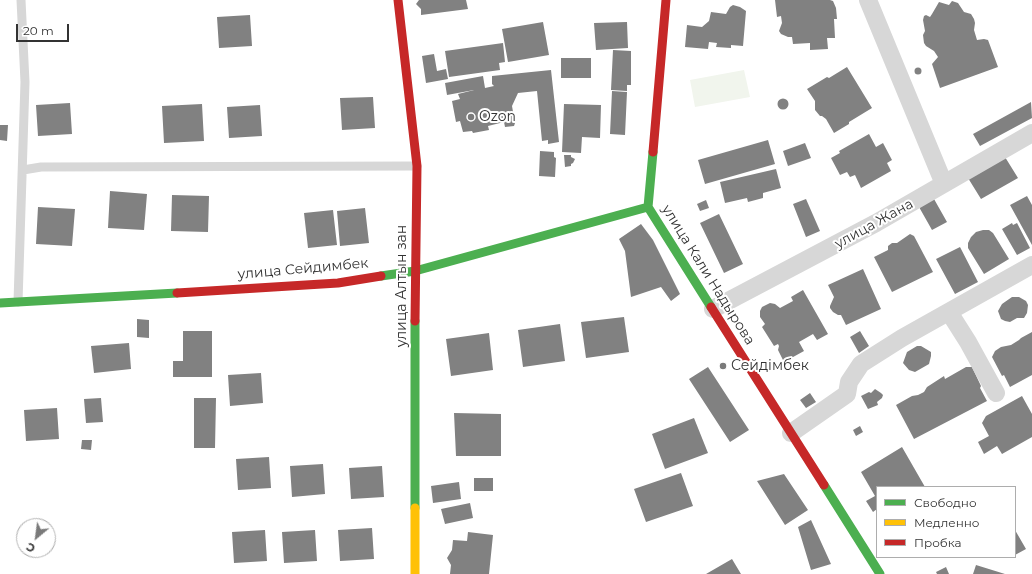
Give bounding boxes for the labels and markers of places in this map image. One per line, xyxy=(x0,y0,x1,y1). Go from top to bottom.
place label: Ozon xyxy=(479,109,516,125)
marker: Ozon xyxy=(466,112,476,122)
place label: Сейдімбек xyxy=(731,358,809,374)
marker: Сейдімбек xyxy=(718,361,728,371)

